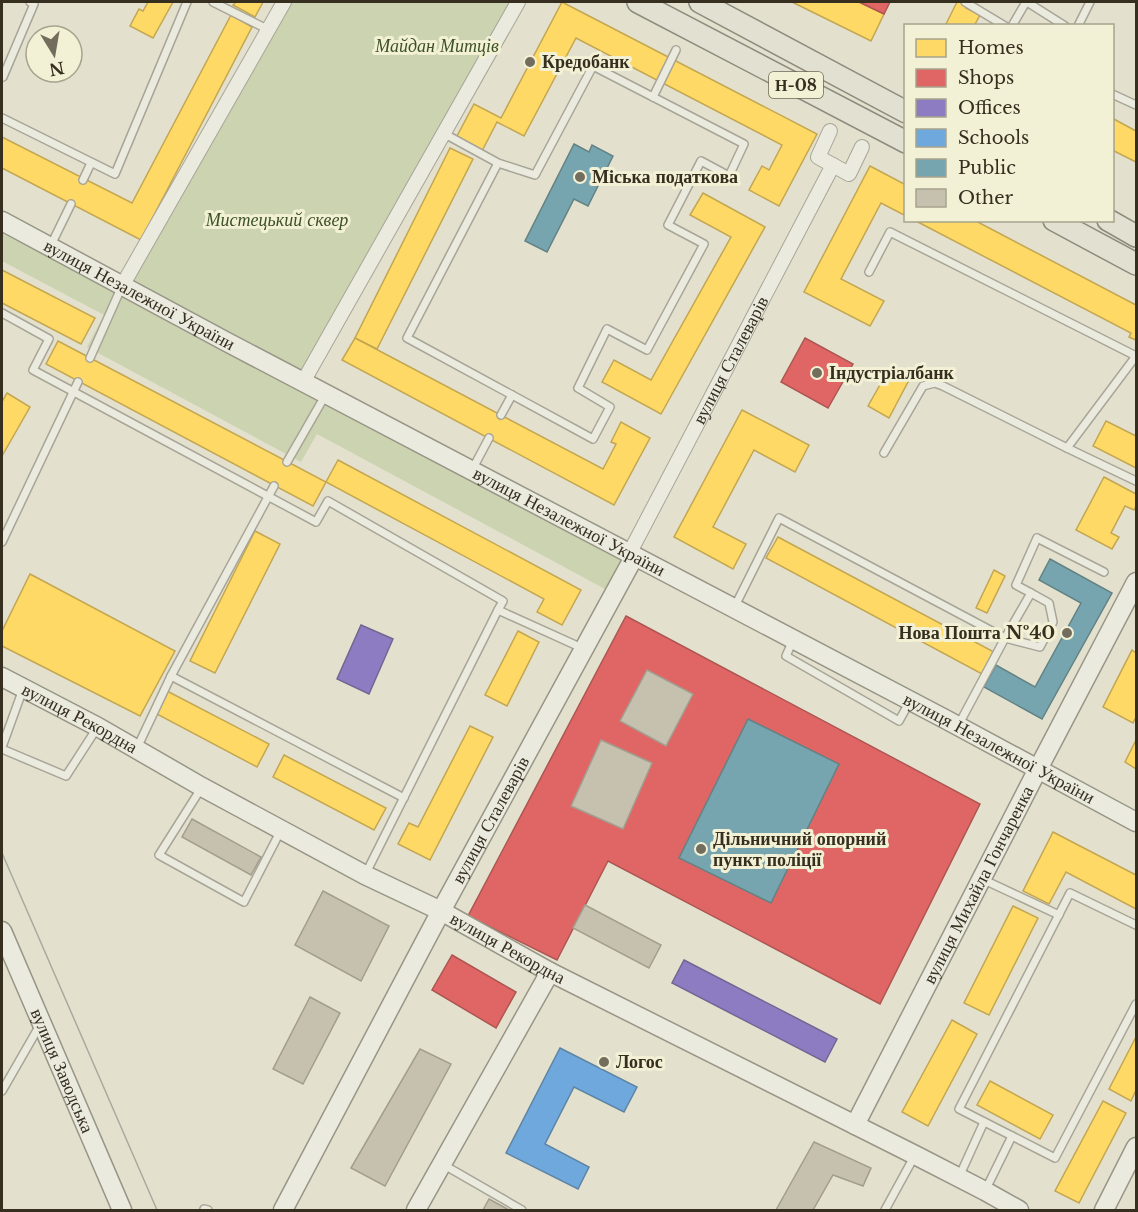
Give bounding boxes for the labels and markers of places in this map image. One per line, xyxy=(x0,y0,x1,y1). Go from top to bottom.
place label: Кредобанк xyxy=(542,51,630,73)
marker: Кредобанк xyxy=(523,55,537,69)
place label: Міська податкова xyxy=(592,166,738,188)
marker: Міська податкова xyxy=(573,170,587,184)
place label: Індустріалбанк xyxy=(829,362,955,384)
marker: Індустріалбанк xyxy=(810,366,824,380)
place label: Нова Пошта №40 xyxy=(899,622,1055,644)
marker: Нова Пошта №40 xyxy=(1060,626,1074,640)
place label: Дільничний опорний пункт поліції xyxy=(713,828,886,871)
marker: Дільничний опорний пункт поліції xyxy=(694,842,708,856)
place label: Логос xyxy=(616,1051,663,1073)
marker: Логос xyxy=(597,1055,611,1069)

